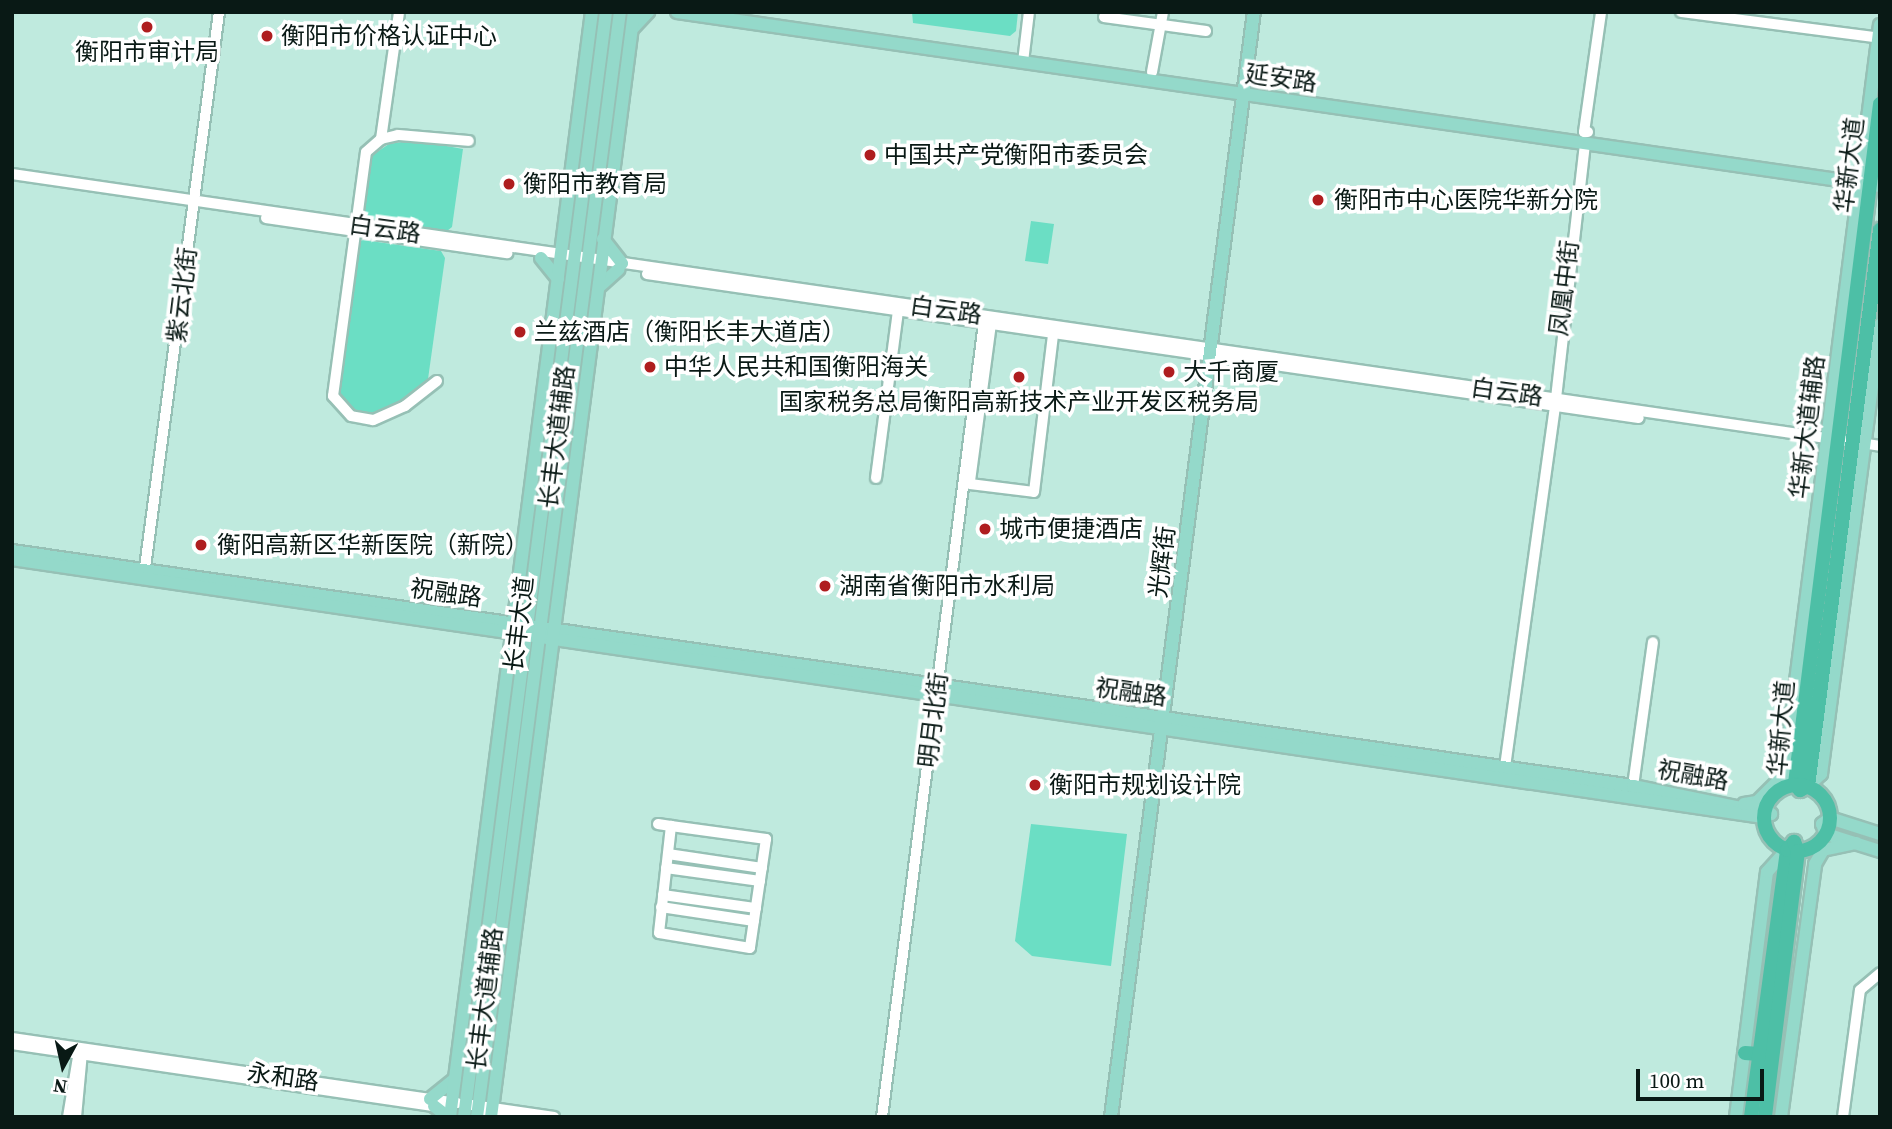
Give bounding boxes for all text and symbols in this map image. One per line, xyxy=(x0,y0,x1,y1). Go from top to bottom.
marker: 衡阳市审计局 xyxy=(139,19,155,35)
place label: 衡阳市价格认证中心 xyxy=(281,22,497,50)
marker: 衡阳市价格认证中心 xyxy=(259,28,275,44)
place label: 衡阳市审计局 xyxy=(75,38,219,66)
street label: 延安路 xyxy=(1243,59,1319,97)
street label: 华新大道 xyxy=(1829,116,1869,214)
place label: 中国共产党衡阳市委员会 xyxy=(884,141,1148,169)
marker: 中国共产党衡阳市委员会 xyxy=(862,147,878,163)
place label: 衡阳市教育局 xyxy=(523,170,667,198)
marker: 衡阳市教育局 xyxy=(501,176,517,192)
place label: 衡阳市中心医院华新分院 xyxy=(1334,186,1598,214)
marker: 衡阳市中心医院华新分院 xyxy=(1308,190,1328,210)
street label: 白云路 xyxy=(347,210,423,248)
street label: 凤凰中街 xyxy=(1544,239,1584,337)
street label: 紫云北街 xyxy=(162,246,202,344)
street label: 白云路 xyxy=(908,291,984,329)
place label: 兰兹酒店（衡阳长丰大道店） xyxy=(534,318,846,346)
marker: 兰兹酒店（衡阳长丰大道店） xyxy=(512,324,528,340)
place label: 中华人民共和国衡阳海关 xyxy=(664,353,928,381)
street label: 华新大道辅路 xyxy=(1784,354,1830,500)
place label: 大千商厦 xyxy=(1183,358,1279,386)
marker: 中华人民共和国衡阳海关 xyxy=(642,359,658,375)
street label: 长丰大道辅路 xyxy=(534,364,580,510)
marker: 大千商厦 xyxy=(1161,364,1177,380)
marker: 国家税务总局衡阳高新技术产业开发区税务局 xyxy=(1011,369,1027,385)
street label: 白云路 xyxy=(1469,373,1545,411)
place label: 国家税务总局衡阳高新技术产业开发区税务局 xyxy=(779,388,1259,416)
place label: 城市便捷酒店 xyxy=(999,515,1143,543)
marker: 城市便捷酒店 xyxy=(977,521,993,537)
street label: 光辉街 xyxy=(1143,525,1181,599)
place label: 衡阳高新区华新医院（新院） xyxy=(217,531,529,559)
marker: 衡阳高新区华新医院（新院） xyxy=(191,535,211,555)
place label: 湖南省衡阳市水利局 xyxy=(839,572,1055,600)
street label: 祝融路 xyxy=(408,574,484,612)
street label: 长丰大道 xyxy=(499,575,539,673)
marker: 湖南省衡阳市水利局 xyxy=(817,578,833,594)
street label: 明月北街 xyxy=(913,671,953,769)
street label: 祝融路 xyxy=(1093,673,1169,711)
street label: 华新大道 xyxy=(1762,679,1800,777)
street label: 祝融路 xyxy=(1655,755,1731,795)
place label: 衡阳市规划设计院 xyxy=(1049,771,1241,799)
marker: 衡阳市规划设计院 xyxy=(1027,777,1043,793)
street label: 长丰大道辅路 xyxy=(462,926,508,1072)
north arrow xyxy=(28,1031,98,1101)
scale bar xyxy=(1640,1056,1768,1100)
street label: 永和路 xyxy=(245,1058,321,1096)
text: 100 m xyxy=(1649,1066,1704,1095)
text: N xyxy=(51,1073,69,1101)

